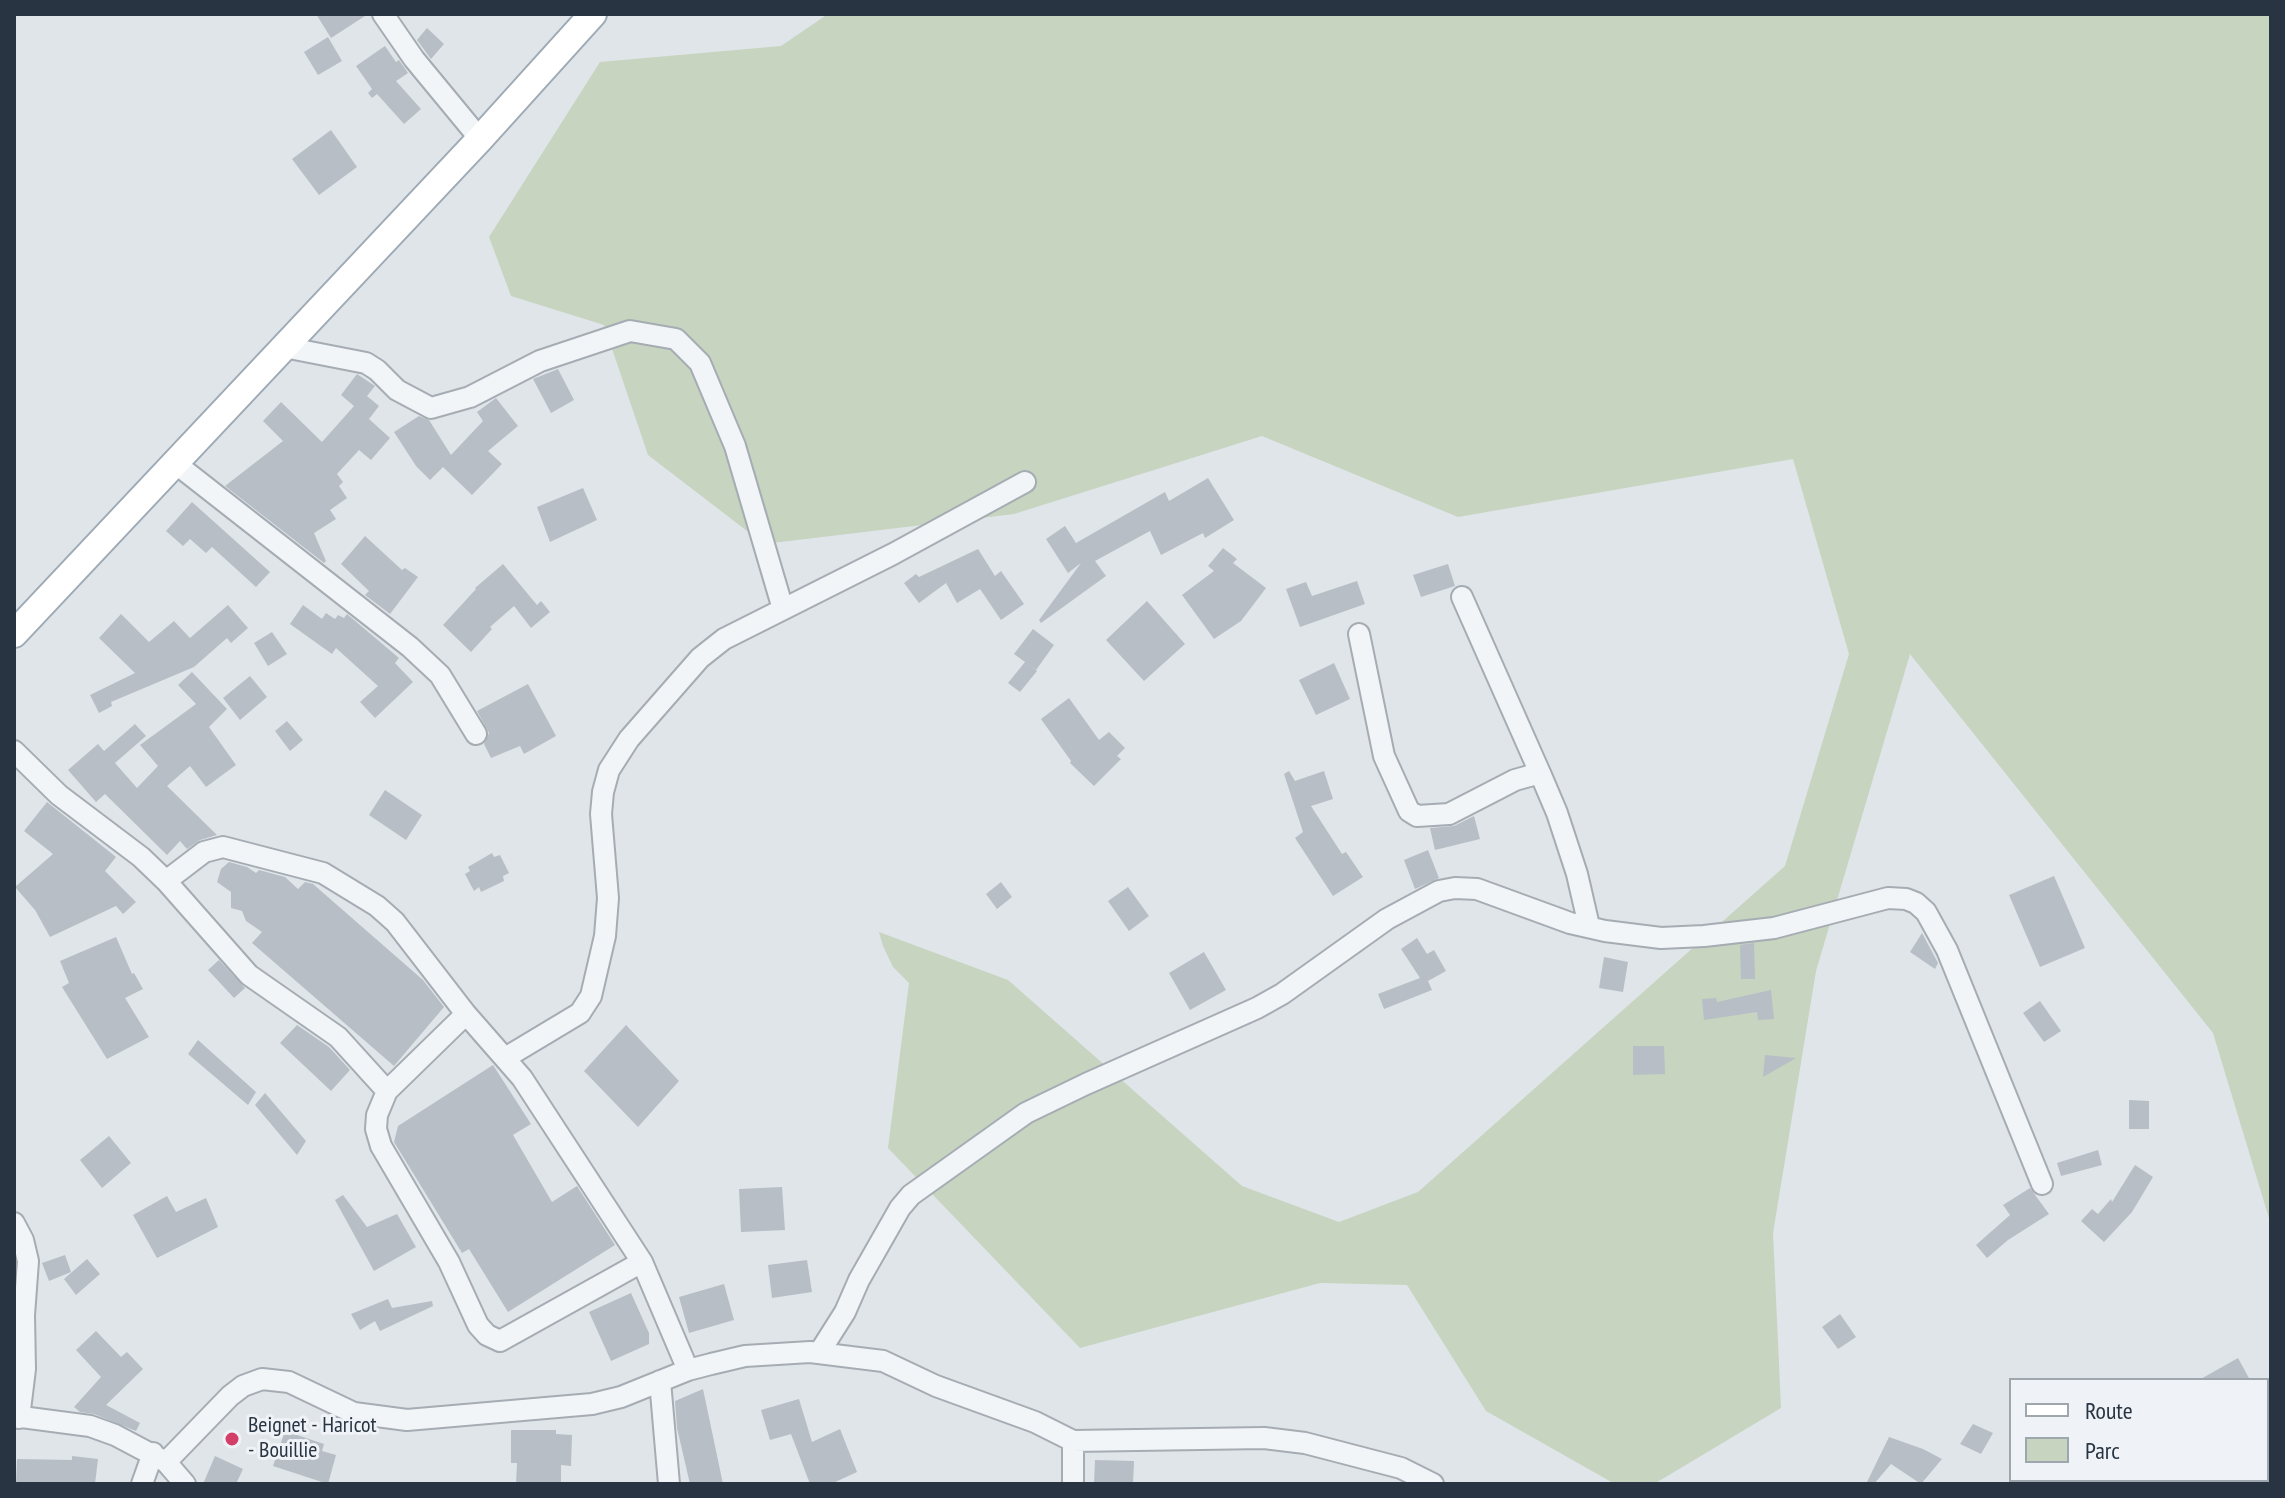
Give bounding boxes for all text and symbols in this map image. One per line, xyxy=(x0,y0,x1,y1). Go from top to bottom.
legend xyxy=(2009,1378,2269,1482)
text: Route xyxy=(2085,1395,2133,1426)
place label: Beignet - Haricot - Bouillie xyxy=(248,1413,377,1464)
marker: Beignet - Haricot - Bouillie xyxy=(223,1430,241,1448)
text: Parc xyxy=(2085,1435,2120,1466)

